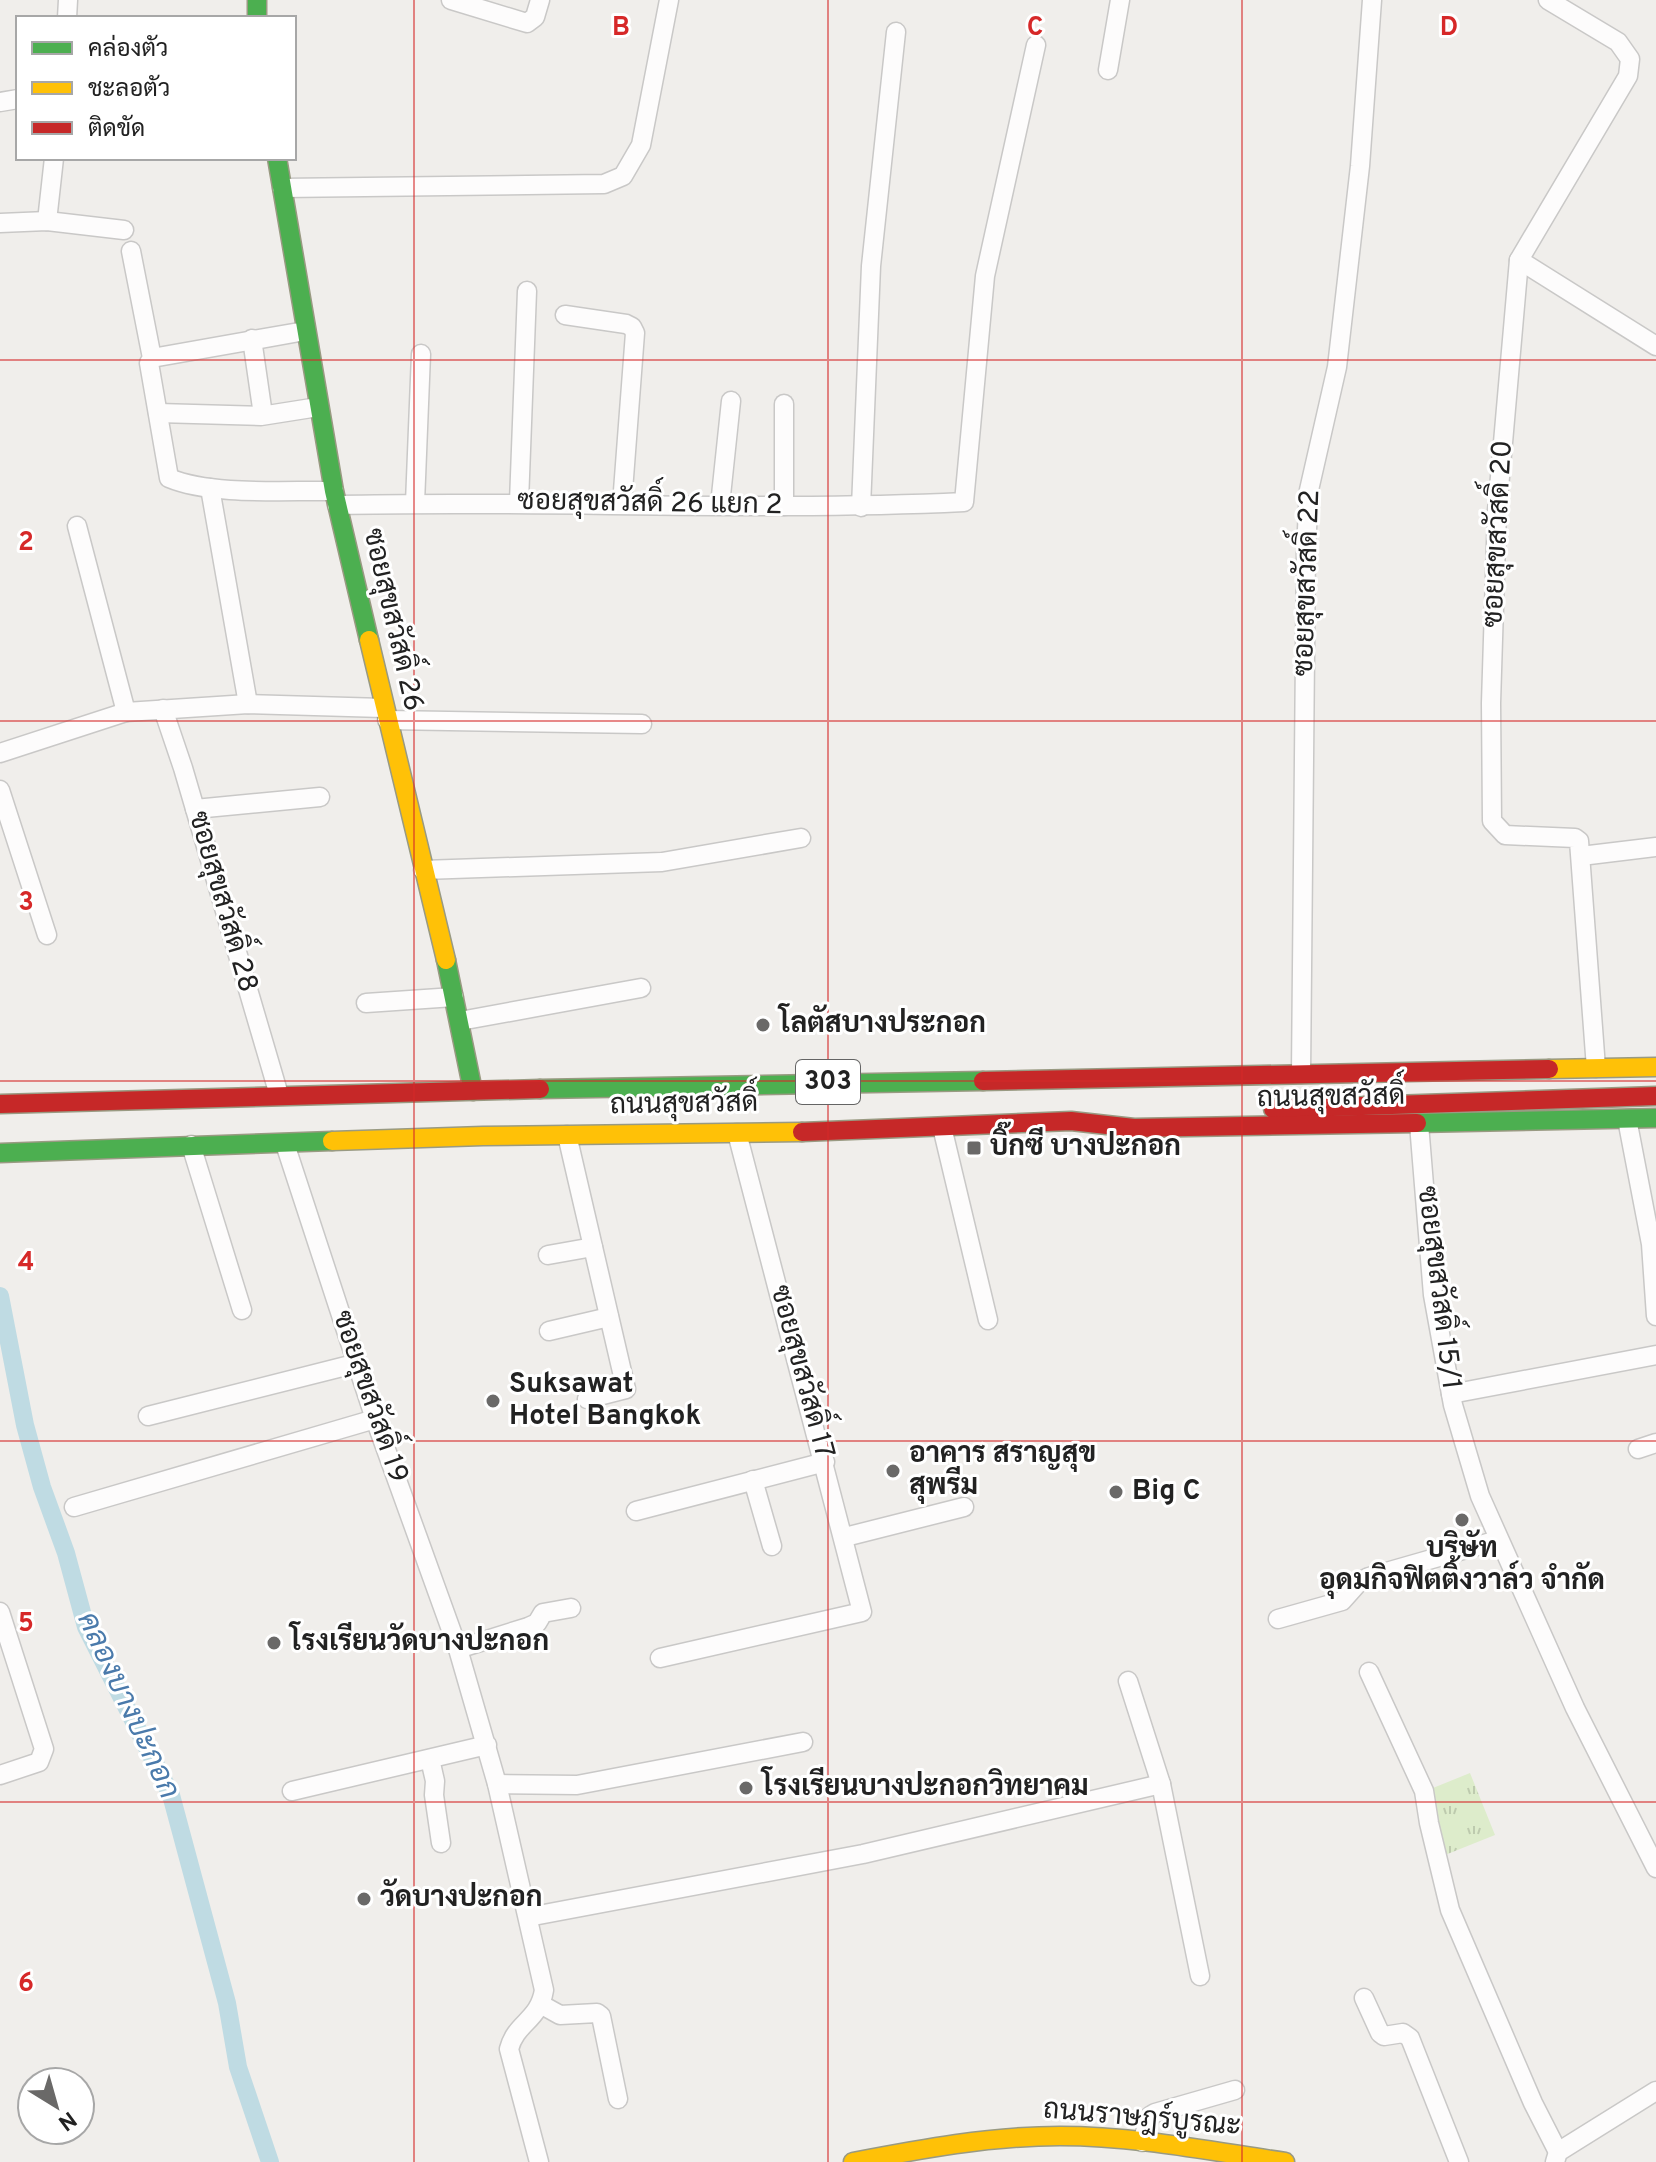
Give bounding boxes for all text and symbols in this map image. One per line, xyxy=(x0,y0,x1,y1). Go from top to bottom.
text: B xyxy=(612,12,630,45)
text: C xyxy=(1027,12,1043,45)
text: D xyxy=(1440,12,1458,45)
legend xyxy=(16,16,296,160)
text: คล่องตัว xyxy=(88,34,168,65)
text: ชะลอตัว xyxy=(88,74,170,105)
text: ติดขัด xyxy=(88,114,145,145)
street label: ซอยสุขสวัสดิ์ 20 xyxy=(1467,439,1522,629)
street label: ซอยสุขสวัสดิ์ 26 แยก 2 xyxy=(517,475,783,524)
street label: ซอยสุขสวัสดิ์ 22 xyxy=(1278,489,1329,677)
street label: ซอยสุขสวัสดิ์ 26 xyxy=(353,523,439,715)
text: 2 xyxy=(18,527,34,560)
street label: ซอยสุขสวัสดิ์ 28 xyxy=(179,805,273,997)
text: 3 xyxy=(18,887,34,920)
place label: โลตัสบางประกอก xyxy=(777,1003,986,1043)
marker: โลตัสบางประกอก xyxy=(754,1016,772,1034)
road number: 303 xyxy=(796,1060,860,1104)
street label: ถนนสุขสวัสดิ์ xyxy=(1256,1070,1405,1117)
street label: ถนนสุขสวัสดิ์ xyxy=(609,1077,758,1124)
place label: บิ๊กซี บางปะกอก xyxy=(990,1121,1181,1166)
marker: บิ๊กซี บางปะกอก xyxy=(965,1139,983,1157)
street label: ซอยสุขสวัสดิ์ 15/1 xyxy=(1408,1183,1477,1392)
text: 4 xyxy=(18,1247,34,1280)
street label: ซอยสุขสวัสดิ์ 17 xyxy=(761,1279,850,1462)
street label: ซอยสุขสวัสดิ์ 19 xyxy=(323,1303,424,1488)
place label: Suksawat Hotel Bangkok xyxy=(509,1367,701,1435)
marker: Suksawat Hotel Bangkok xyxy=(484,1392,502,1410)
place label: อาคาร สราญสุข สุพรีม xyxy=(909,1437,1096,1505)
marker: อาคาร สราญสุข สุพรีม xyxy=(884,1462,902,1480)
place label: Big C xyxy=(1132,1474,1200,1510)
marker: Big C xyxy=(1107,1483,1125,1501)
marker: บริษัท อุดมกิจฟิตติ้งวาล์ว จำกัด xyxy=(1453,1511,1471,1529)
place label: บริษัท อุดมกิจฟิตติ้งวาล์ว จำกัด xyxy=(1319,1529,1605,1600)
water label: คลองบางปะกอก xyxy=(68,1607,186,1805)
text: 5 xyxy=(18,1608,34,1641)
place label: โรงเรียนวัดบางปะกอก xyxy=(288,1621,549,1661)
marker: โรงเรียนวัดบางปะกอก xyxy=(265,1634,283,1652)
place label: โรงเรียนบางปะกอกวิทยาคม xyxy=(760,1766,1089,1806)
marker: โรงเรียนบางปะกอกวิทยาคม xyxy=(737,1779,755,1797)
place label: วัดบางปะกอก xyxy=(380,1878,543,1917)
marker: วัดบางปะกอก xyxy=(355,1890,373,1908)
text: 6 xyxy=(18,1968,34,2001)
north arrow xyxy=(16,2066,96,2146)
street label: ถนนราษฎร์บูรณะ xyxy=(1042,2088,1243,2146)
text: N xyxy=(52,2104,81,2136)

